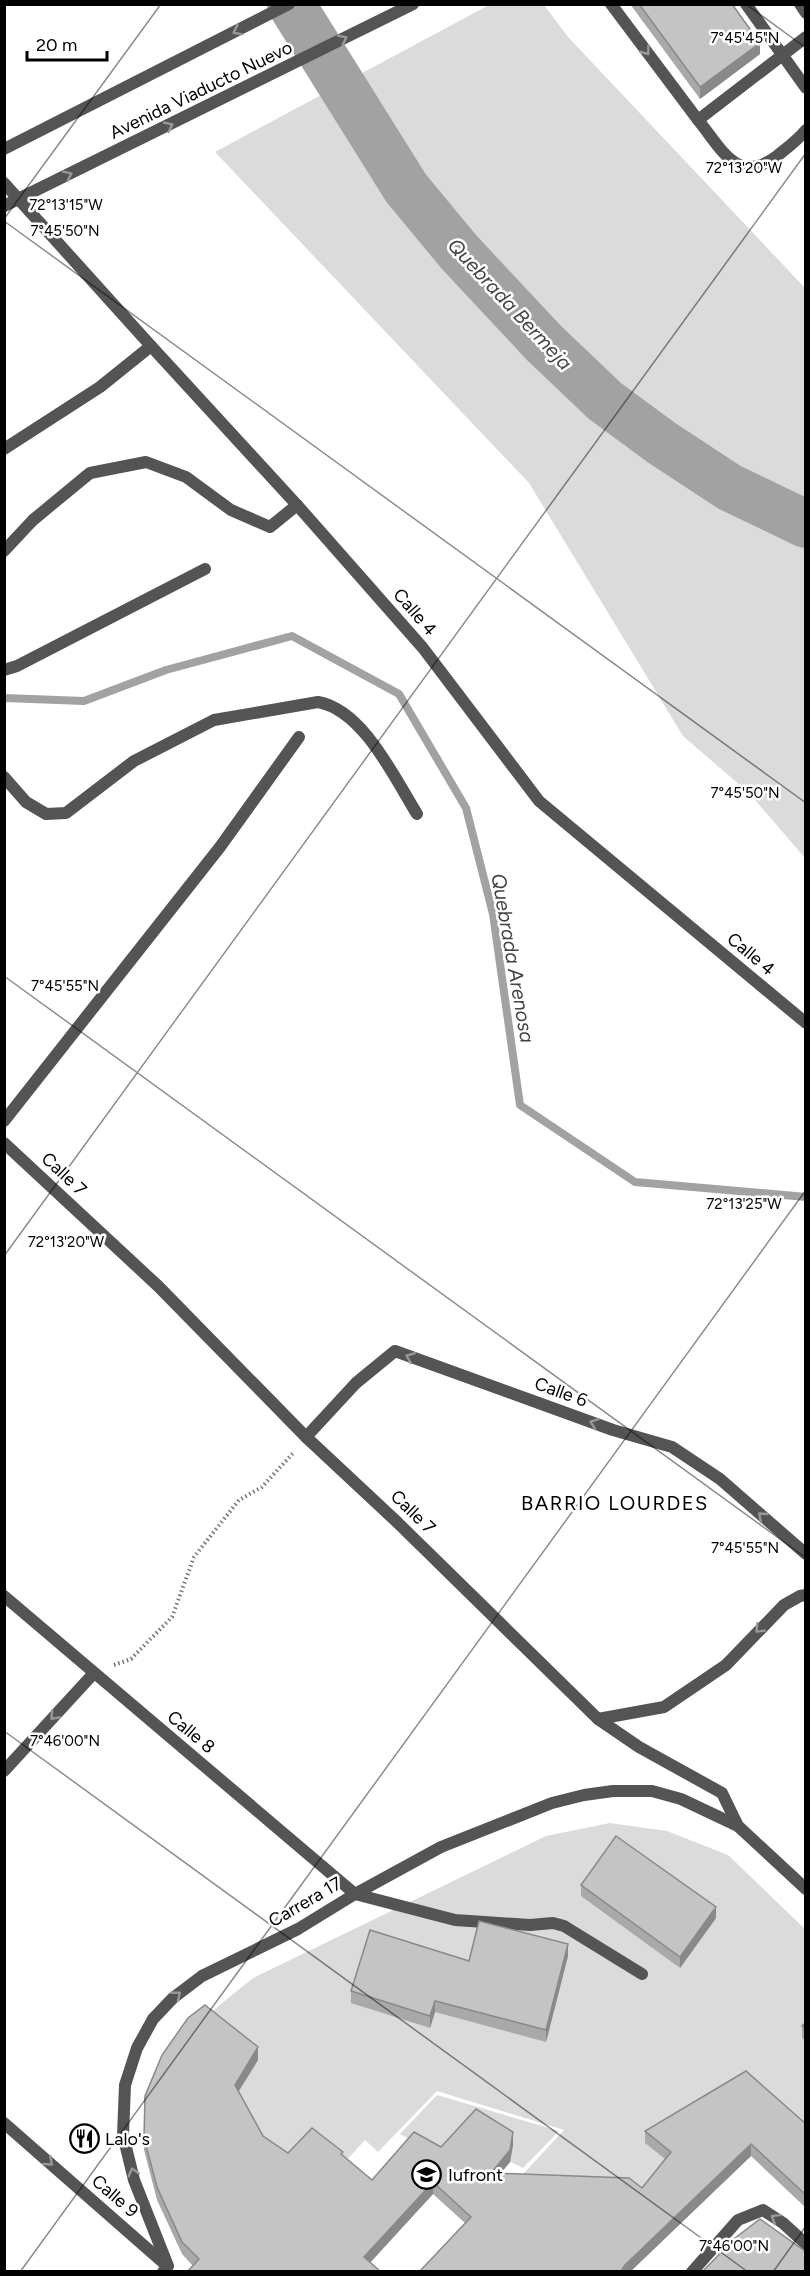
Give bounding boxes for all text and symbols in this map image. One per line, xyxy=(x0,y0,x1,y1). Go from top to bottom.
scale bar xyxy=(27,24,106,62)
one-way arrow xyxy=(233,24,243,35)
text: 7°45'45"N xyxy=(711,29,779,47)
text: 20 m xyxy=(36,34,77,56)
one-way arrow xyxy=(337,35,348,47)
street label: Avenida Viaducto Nuevo xyxy=(106,36,296,144)
one-way arrow xyxy=(639,45,650,56)
one-way arrow xyxy=(162,122,173,133)
text: 72°13'20"W xyxy=(706,159,783,177)
one-way arrow xyxy=(61,171,72,183)
text: 72°13'15"W xyxy=(29,196,103,214)
text: 7°45'50"N xyxy=(30,222,100,240)
water label: Quebrada Bermeja xyxy=(443,233,577,375)
street label: Calle 4 xyxy=(388,584,442,640)
text: 7°45'50"N xyxy=(710,784,780,802)
water label: Quebrada Arenosa xyxy=(486,871,540,1045)
street label: Calle 4 xyxy=(723,928,779,980)
text: 7°45'55"N xyxy=(31,977,99,995)
street label: Calle 7 xyxy=(37,1148,91,1201)
text: 72°13'25"W xyxy=(706,1195,782,1213)
text: 72°13'20"W xyxy=(28,1233,105,1251)
one-way arrow xyxy=(406,1352,417,1364)
street label: Calle 6 xyxy=(532,1372,590,1412)
one-way arrow xyxy=(589,1418,600,1431)
street label: Calle 7 xyxy=(386,1485,440,1539)
district label: BARRIO LOURDES xyxy=(521,1491,709,1515)
one-way arrow xyxy=(758,1512,768,1523)
text: 7°45'55"N xyxy=(711,1539,779,1557)
one-way arrow xyxy=(756,1622,767,1633)
street label: Calle 8 xyxy=(163,1706,219,1758)
one-way arrow xyxy=(51,1709,62,1720)
text: 7°46'00"N xyxy=(30,1732,100,1750)
street label: Carrera 17 xyxy=(264,1872,346,1932)
one-way arrow xyxy=(171,1991,182,2002)
restaurant icon: Lalo's xyxy=(68,2123,100,2155)
place label: Lalo's xyxy=(105,2128,150,2150)
one-way arrow xyxy=(42,2155,52,2166)
school or university icon: Iufront xyxy=(411,2159,443,2191)
place label: Iufront xyxy=(448,2164,503,2186)
one-way arrow xyxy=(127,2168,140,2178)
street label: Calle 9 xyxy=(87,2170,143,2222)
one-way arrow xyxy=(771,2213,781,2225)
text: 7°46'00"N xyxy=(699,2237,769,2255)

